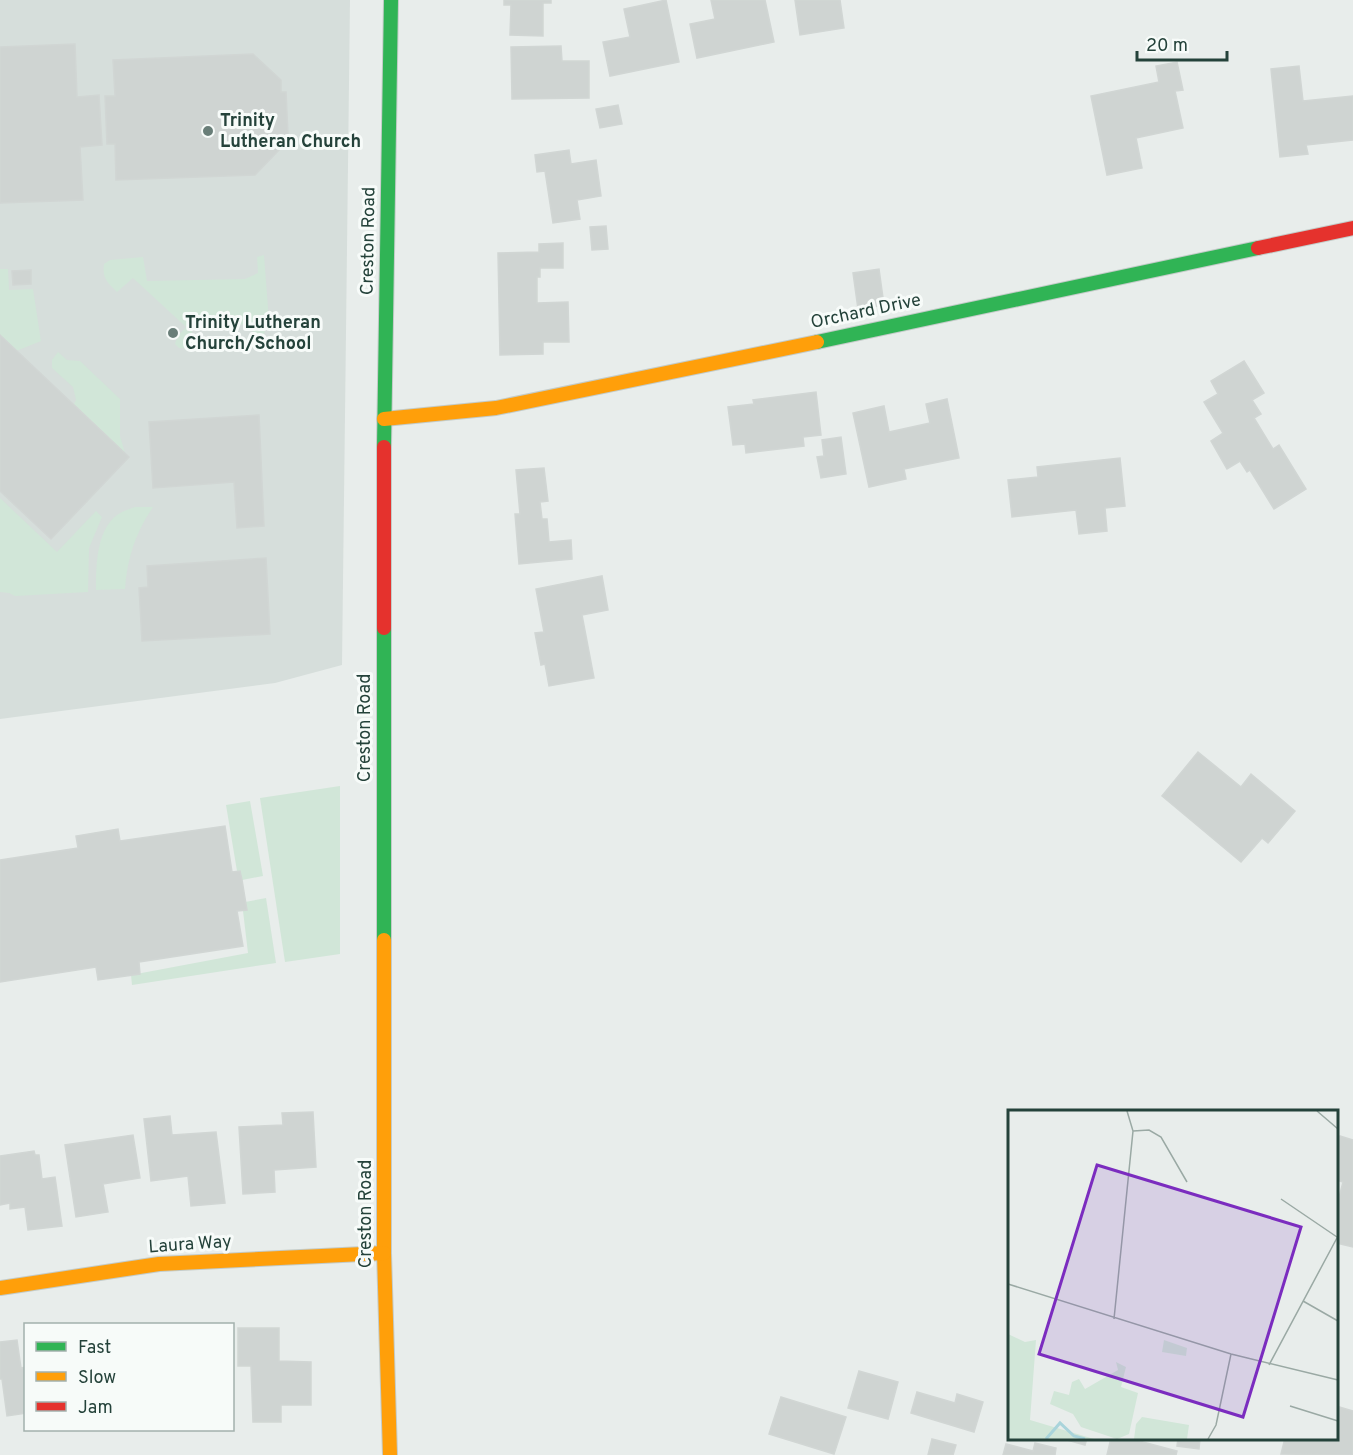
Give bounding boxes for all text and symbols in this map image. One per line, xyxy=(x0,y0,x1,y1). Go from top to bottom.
scale bar xyxy=(1137,24,1227,62)
text: 20 m xyxy=(1146,35,1188,58)
place label: Trinity Lutheran Church xyxy=(220,110,361,154)
marker: Trinity Lutheran Church xyxy=(201,124,215,138)
street label: Creston Road xyxy=(357,187,381,295)
street label: Orchard Drive xyxy=(809,289,923,335)
place label: Trinity Lutheran Church/School xyxy=(185,312,321,356)
marker: Trinity Lutheran Church/School xyxy=(166,326,180,340)
street label: Creston Road xyxy=(354,674,377,782)
inset map xyxy=(1008,1110,1338,1440)
street label: Creston Road xyxy=(355,1160,378,1268)
street label: Laura Way xyxy=(148,1231,232,1259)
legend xyxy=(24,1323,234,1431)
text: Fast xyxy=(78,1337,111,1360)
text: Slow xyxy=(78,1367,116,1390)
text: Jam xyxy=(78,1397,113,1420)

